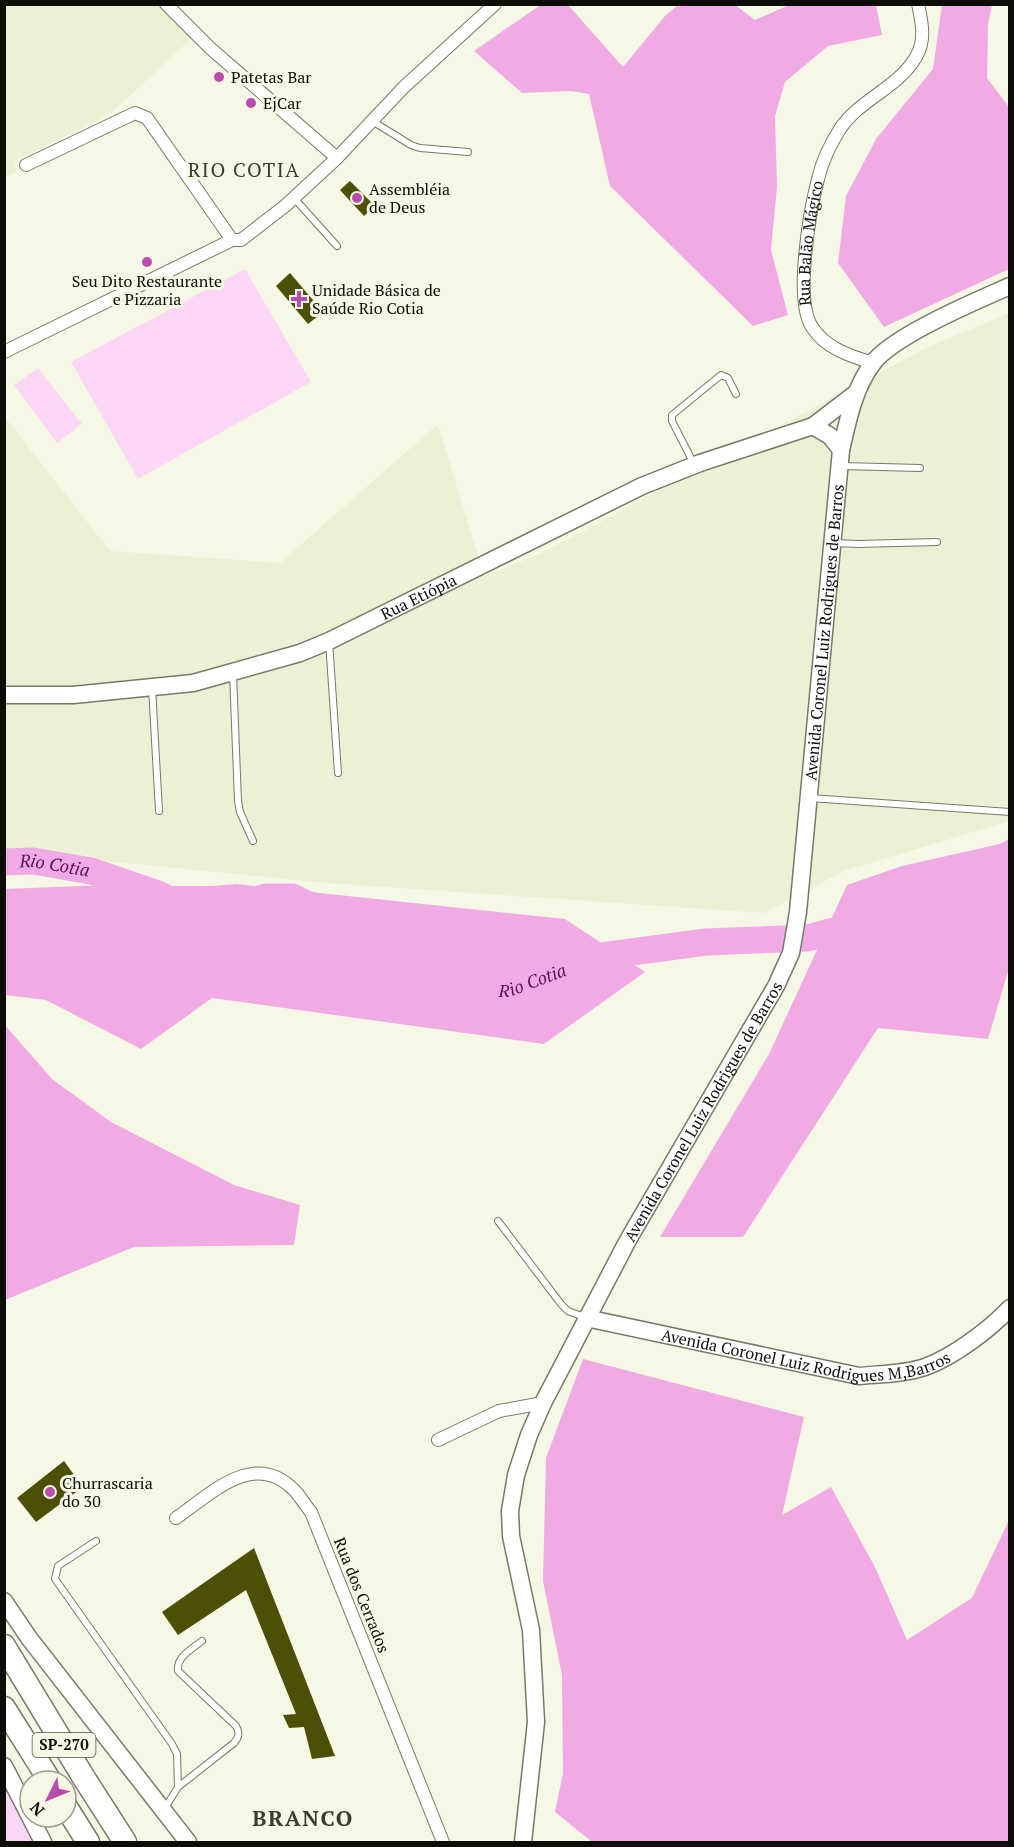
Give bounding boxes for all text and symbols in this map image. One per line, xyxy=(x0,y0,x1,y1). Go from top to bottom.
place label: Patetas Bar xyxy=(231,66,312,88)
marker: Patetas Bar xyxy=(212,70,226,84)
place label: EjCar xyxy=(263,92,302,114)
marker: EjCar xyxy=(244,96,258,110)
district label: RIO COTIA xyxy=(188,156,300,183)
place label: Assembléia de Deus xyxy=(369,178,450,218)
street label: Rua Balão Mágico xyxy=(793,178,828,307)
marker: Assembléia de Deus xyxy=(350,191,364,205)
marker: Seu Dito Restaurante e Pizzaria xyxy=(140,255,154,269)
place label: Seu Dito Restaurante e Pizzaria xyxy=(72,270,222,310)
place label: Unidade Básica de Saúde Rio Cotia xyxy=(312,279,441,319)
marker: Unidade Básica de Saúde Rio Cotia xyxy=(290,290,308,308)
street label: Avenida Coronel Luiz Rodrigues de Barros xyxy=(799,483,849,781)
street label: Rua Etiópia xyxy=(377,569,460,625)
water label: Rio Cotia xyxy=(18,848,92,882)
water label: Rio Cotia xyxy=(498,957,569,1002)
street label: Avenida Coronel Luiz Rodrigues de Barros xyxy=(618,978,787,1246)
street label: Avenida Coronel Luiz Rodrigues M,Barros xyxy=(659,1323,954,1387)
place label: Churrascaria do 30 xyxy=(62,1472,153,1512)
marker: Churrascaria do 30 xyxy=(43,1485,57,1499)
street label: Rua dos Cerrados xyxy=(329,1534,395,1656)
road number: SP-270 xyxy=(32,1733,96,1757)
north arrow xyxy=(18,1769,78,1829)
text: N xyxy=(25,1797,49,1821)
district label: BRANCO xyxy=(252,1803,354,1832)

